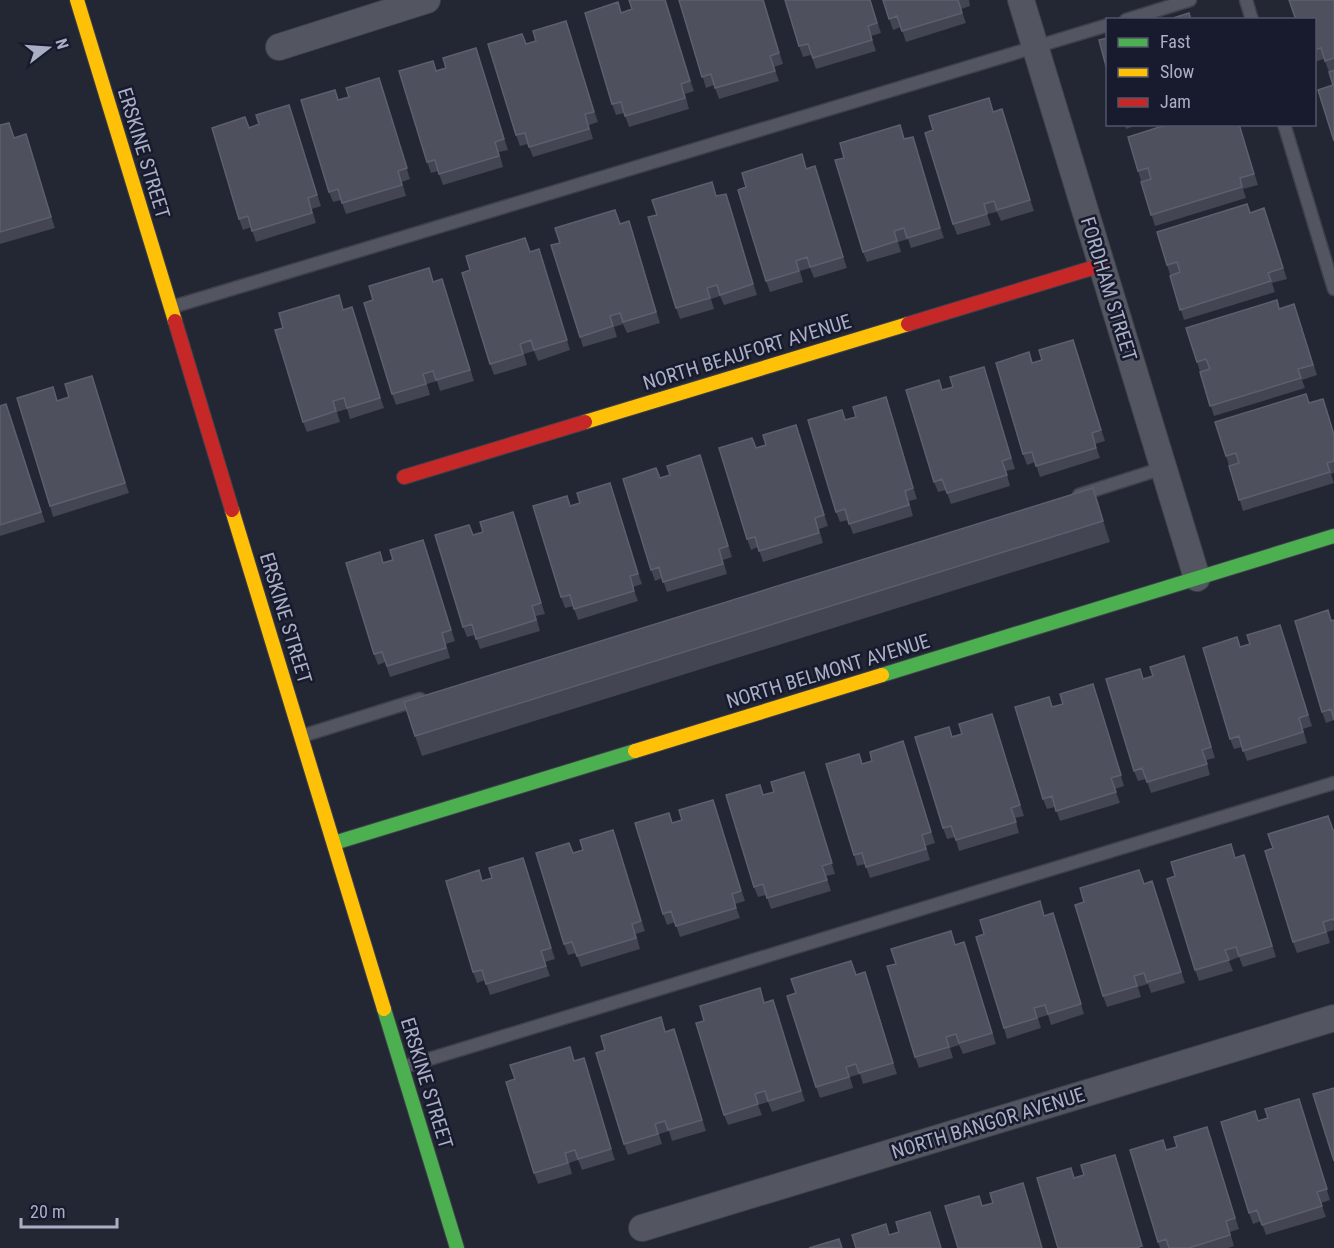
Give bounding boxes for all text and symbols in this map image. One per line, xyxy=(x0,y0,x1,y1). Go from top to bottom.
north arrow xyxy=(18,18,78,78)
legend xyxy=(1106,18,1316,126)
text: Fast xyxy=(1160,31,1191,52)
text: N xyxy=(51,36,72,51)
text: Slow xyxy=(1160,61,1195,82)
street label: ERSKINE STREET xyxy=(113,85,175,221)
text: Jam xyxy=(1160,91,1191,112)
street label: FORDHAM STREET xyxy=(1076,214,1142,364)
street label: NORTH BEAUFORT AVENUE xyxy=(640,309,854,395)
street label: ERSKINE STREET xyxy=(255,550,317,686)
street label: NORTH BELMONT AVENUE xyxy=(723,629,933,713)
street label: ERSKINE STREET xyxy=(396,1015,458,1151)
street label: NORTH BANGOR AVENUE xyxy=(888,1082,1088,1164)
scale bar xyxy=(21,1191,117,1229)
text: 20 m xyxy=(30,1201,65,1222)

